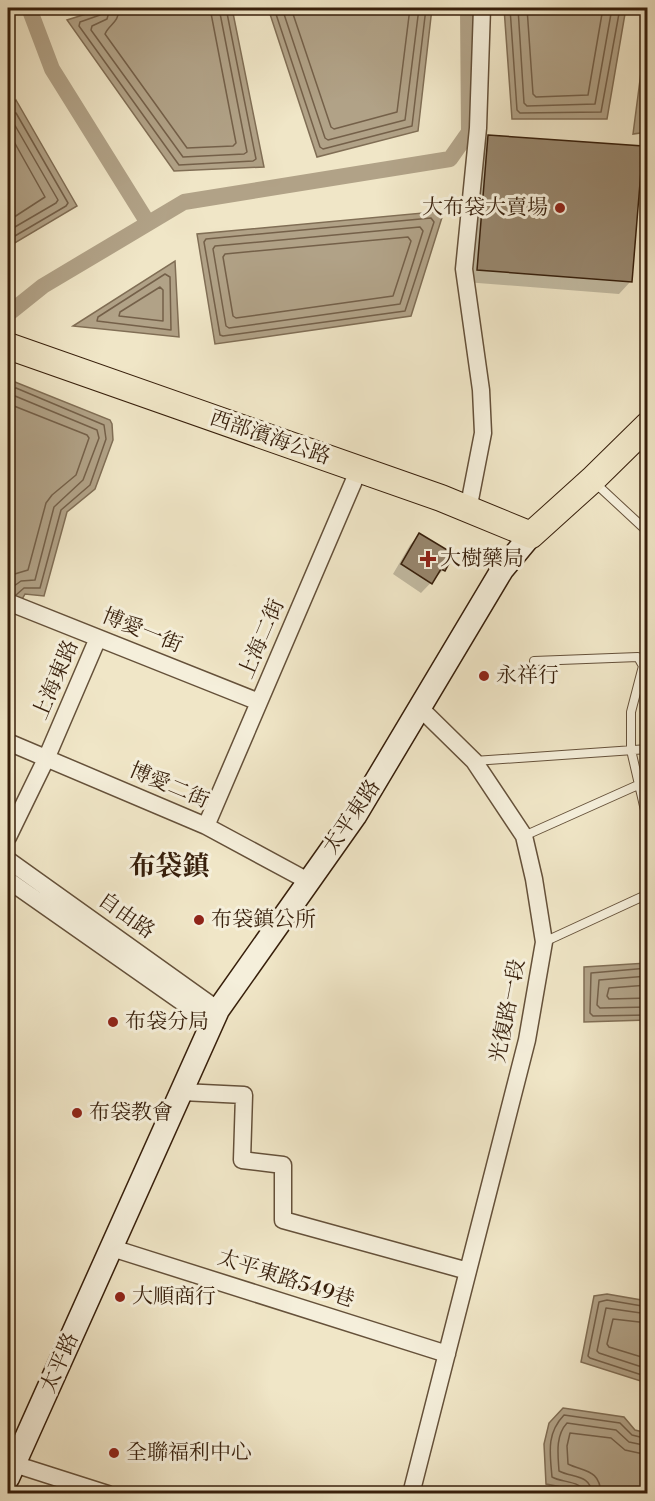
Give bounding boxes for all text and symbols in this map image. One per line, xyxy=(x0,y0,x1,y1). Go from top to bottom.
place label: 大布袋大賣場 xyxy=(422,195,548,221)
marker: 大布袋大賣場 xyxy=(553,201,567,215)
street label: 西部濱海公路 xyxy=(206,405,334,471)
place label: 大樹藥局 xyxy=(440,546,524,572)
marker: 大樹藥局 xyxy=(421,552,435,566)
street label: 上海二街 xyxy=(234,595,290,683)
street label: 博愛一街 xyxy=(98,603,186,659)
street label: 上海東路 xyxy=(28,636,84,724)
place label: 永祥行 xyxy=(496,663,559,689)
marker: 永祥行 xyxy=(477,669,491,683)
street label: 博愛二街 xyxy=(125,758,213,814)
street label: 太平東路 xyxy=(318,775,386,859)
district label: 布袋鎮 xyxy=(129,850,210,884)
street label: 自由路 xyxy=(93,887,159,945)
place label: 布袋鎮公所 xyxy=(211,907,316,933)
marker: 布袋鎮公所 xyxy=(192,913,206,927)
street label: 光復路一段 xyxy=(485,957,531,1065)
place label: 布袋分局 xyxy=(125,1009,209,1035)
marker: 布袋分局 xyxy=(106,1015,120,1029)
place label: 布袋教會 xyxy=(89,1100,173,1126)
marker: 布袋教會 xyxy=(70,1106,84,1120)
street label: 太平東路549巷 xyxy=(214,1245,358,1313)
place label: 大順商行 xyxy=(132,1284,216,1310)
marker: 大順商行 xyxy=(113,1290,127,1304)
street label: 太平路 xyxy=(35,1329,85,1397)
place label: 全聯福利中心 xyxy=(126,1440,252,1466)
marker: 全聯福利中心 xyxy=(107,1446,121,1460)

